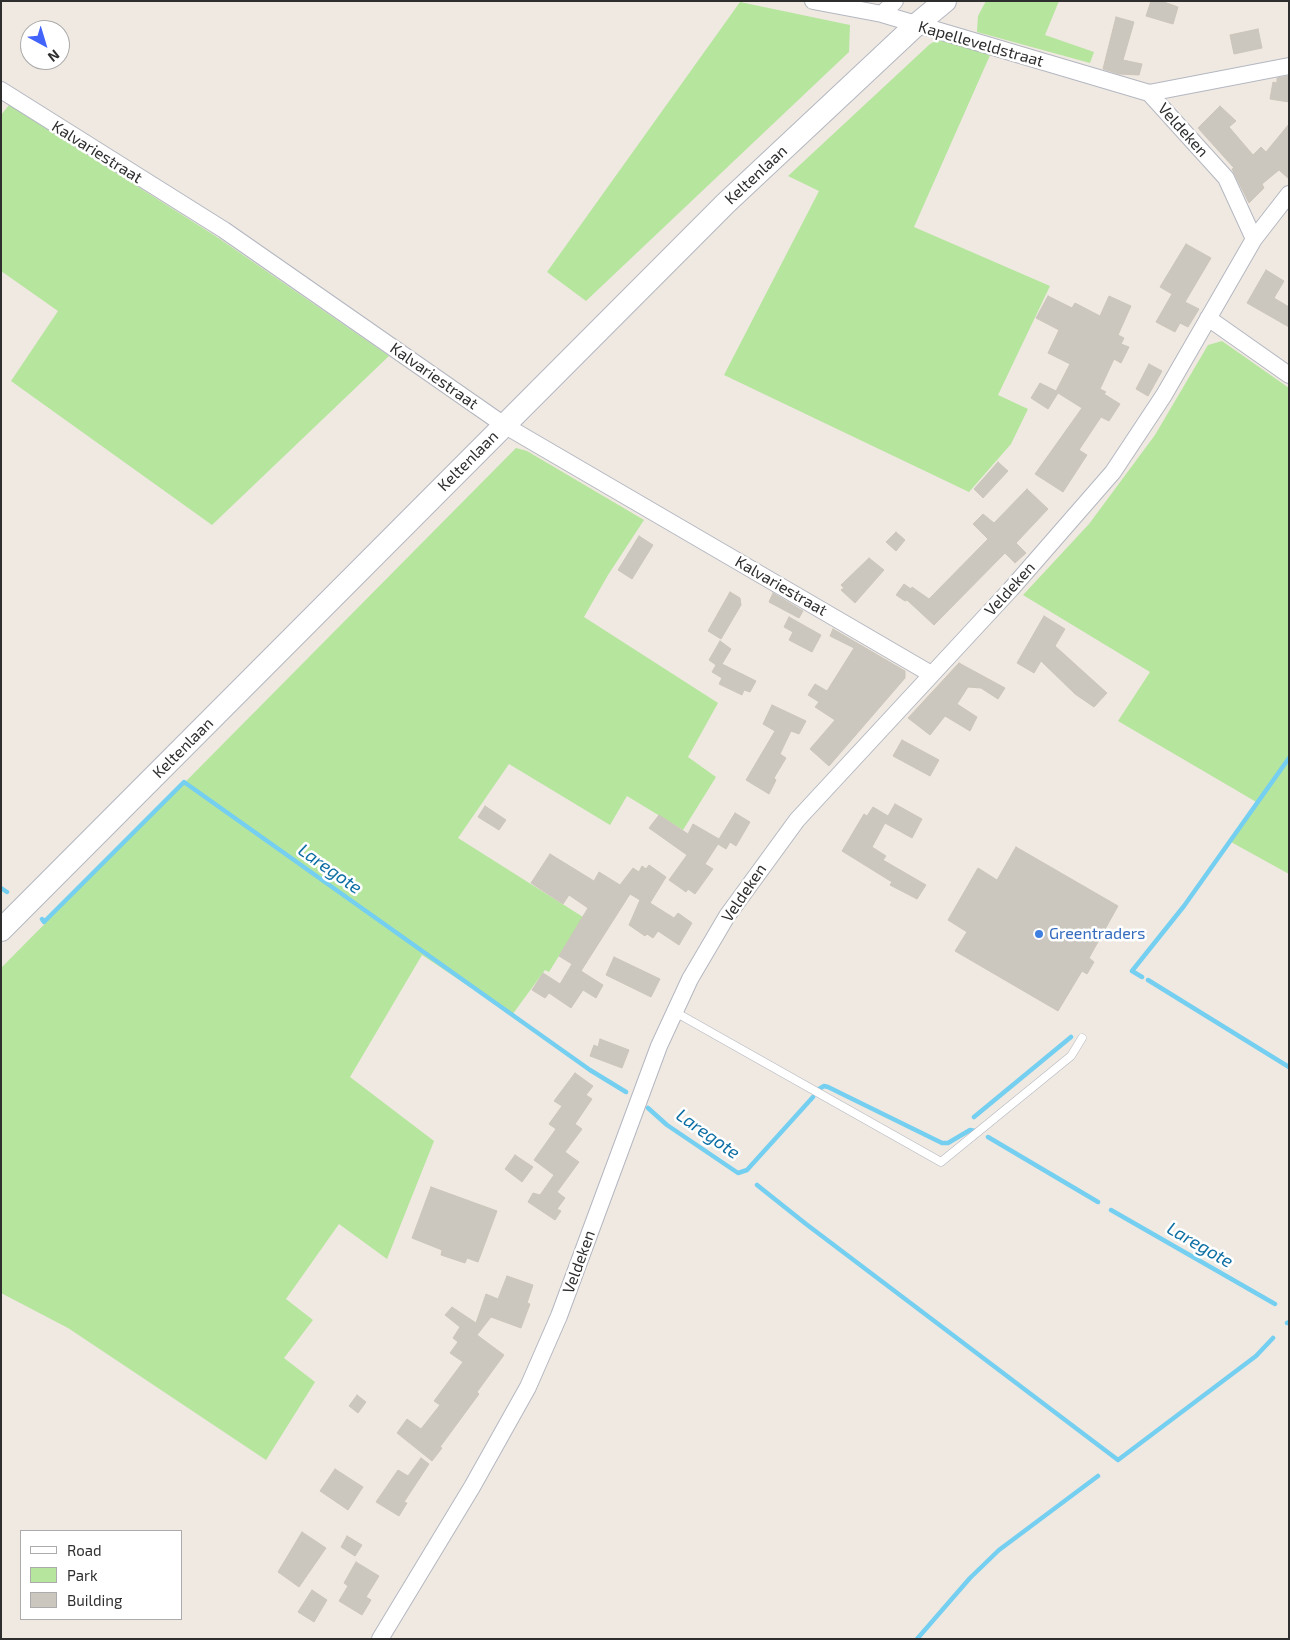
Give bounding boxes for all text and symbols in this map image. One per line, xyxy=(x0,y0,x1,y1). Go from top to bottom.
street label: Kapelleveldstraat xyxy=(916,17,1046,71)
north arrow xyxy=(20,20,70,70)
text: N xyxy=(45,46,63,66)
street label: Veldeken xyxy=(1154,99,1212,161)
street label: Kalvariestraat xyxy=(48,117,146,187)
street label: Keltenlaan xyxy=(721,141,791,209)
street label: Kalvariestraat xyxy=(386,339,482,413)
street label: Keltenlaan xyxy=(434,427,502,495)
street label: Kalvariestraat xyxy=(732,552,830,620)
street label: Veldeken xyxy=(981,558,1039,620)
street label: Keltenlaan xyxy=(149,714,217,782)
water label: Laregote xyxy=(294,839,366,899)
street label: Veldeken xyxy=(718,860,770,926)
place label: Greentraders xyxy=(1049,924,1145,944)
marker: Greentraders xyxy=(1033,928,1045,940)
water label: Laregote xyxy=(672,1104,744,1164)
water label: Laregote xyxy=(1163,1217,1237,1273)
street label: Veldeken xyxy=(559,1228,599,1296)
legend xyxy=(20,1530,182,1620)
text: Road xyxy=(67,1541,102,1559)
text: Park xyxy=(67,1566,98,1584)
text: Building xyxy=(67,1591,122,1609)

